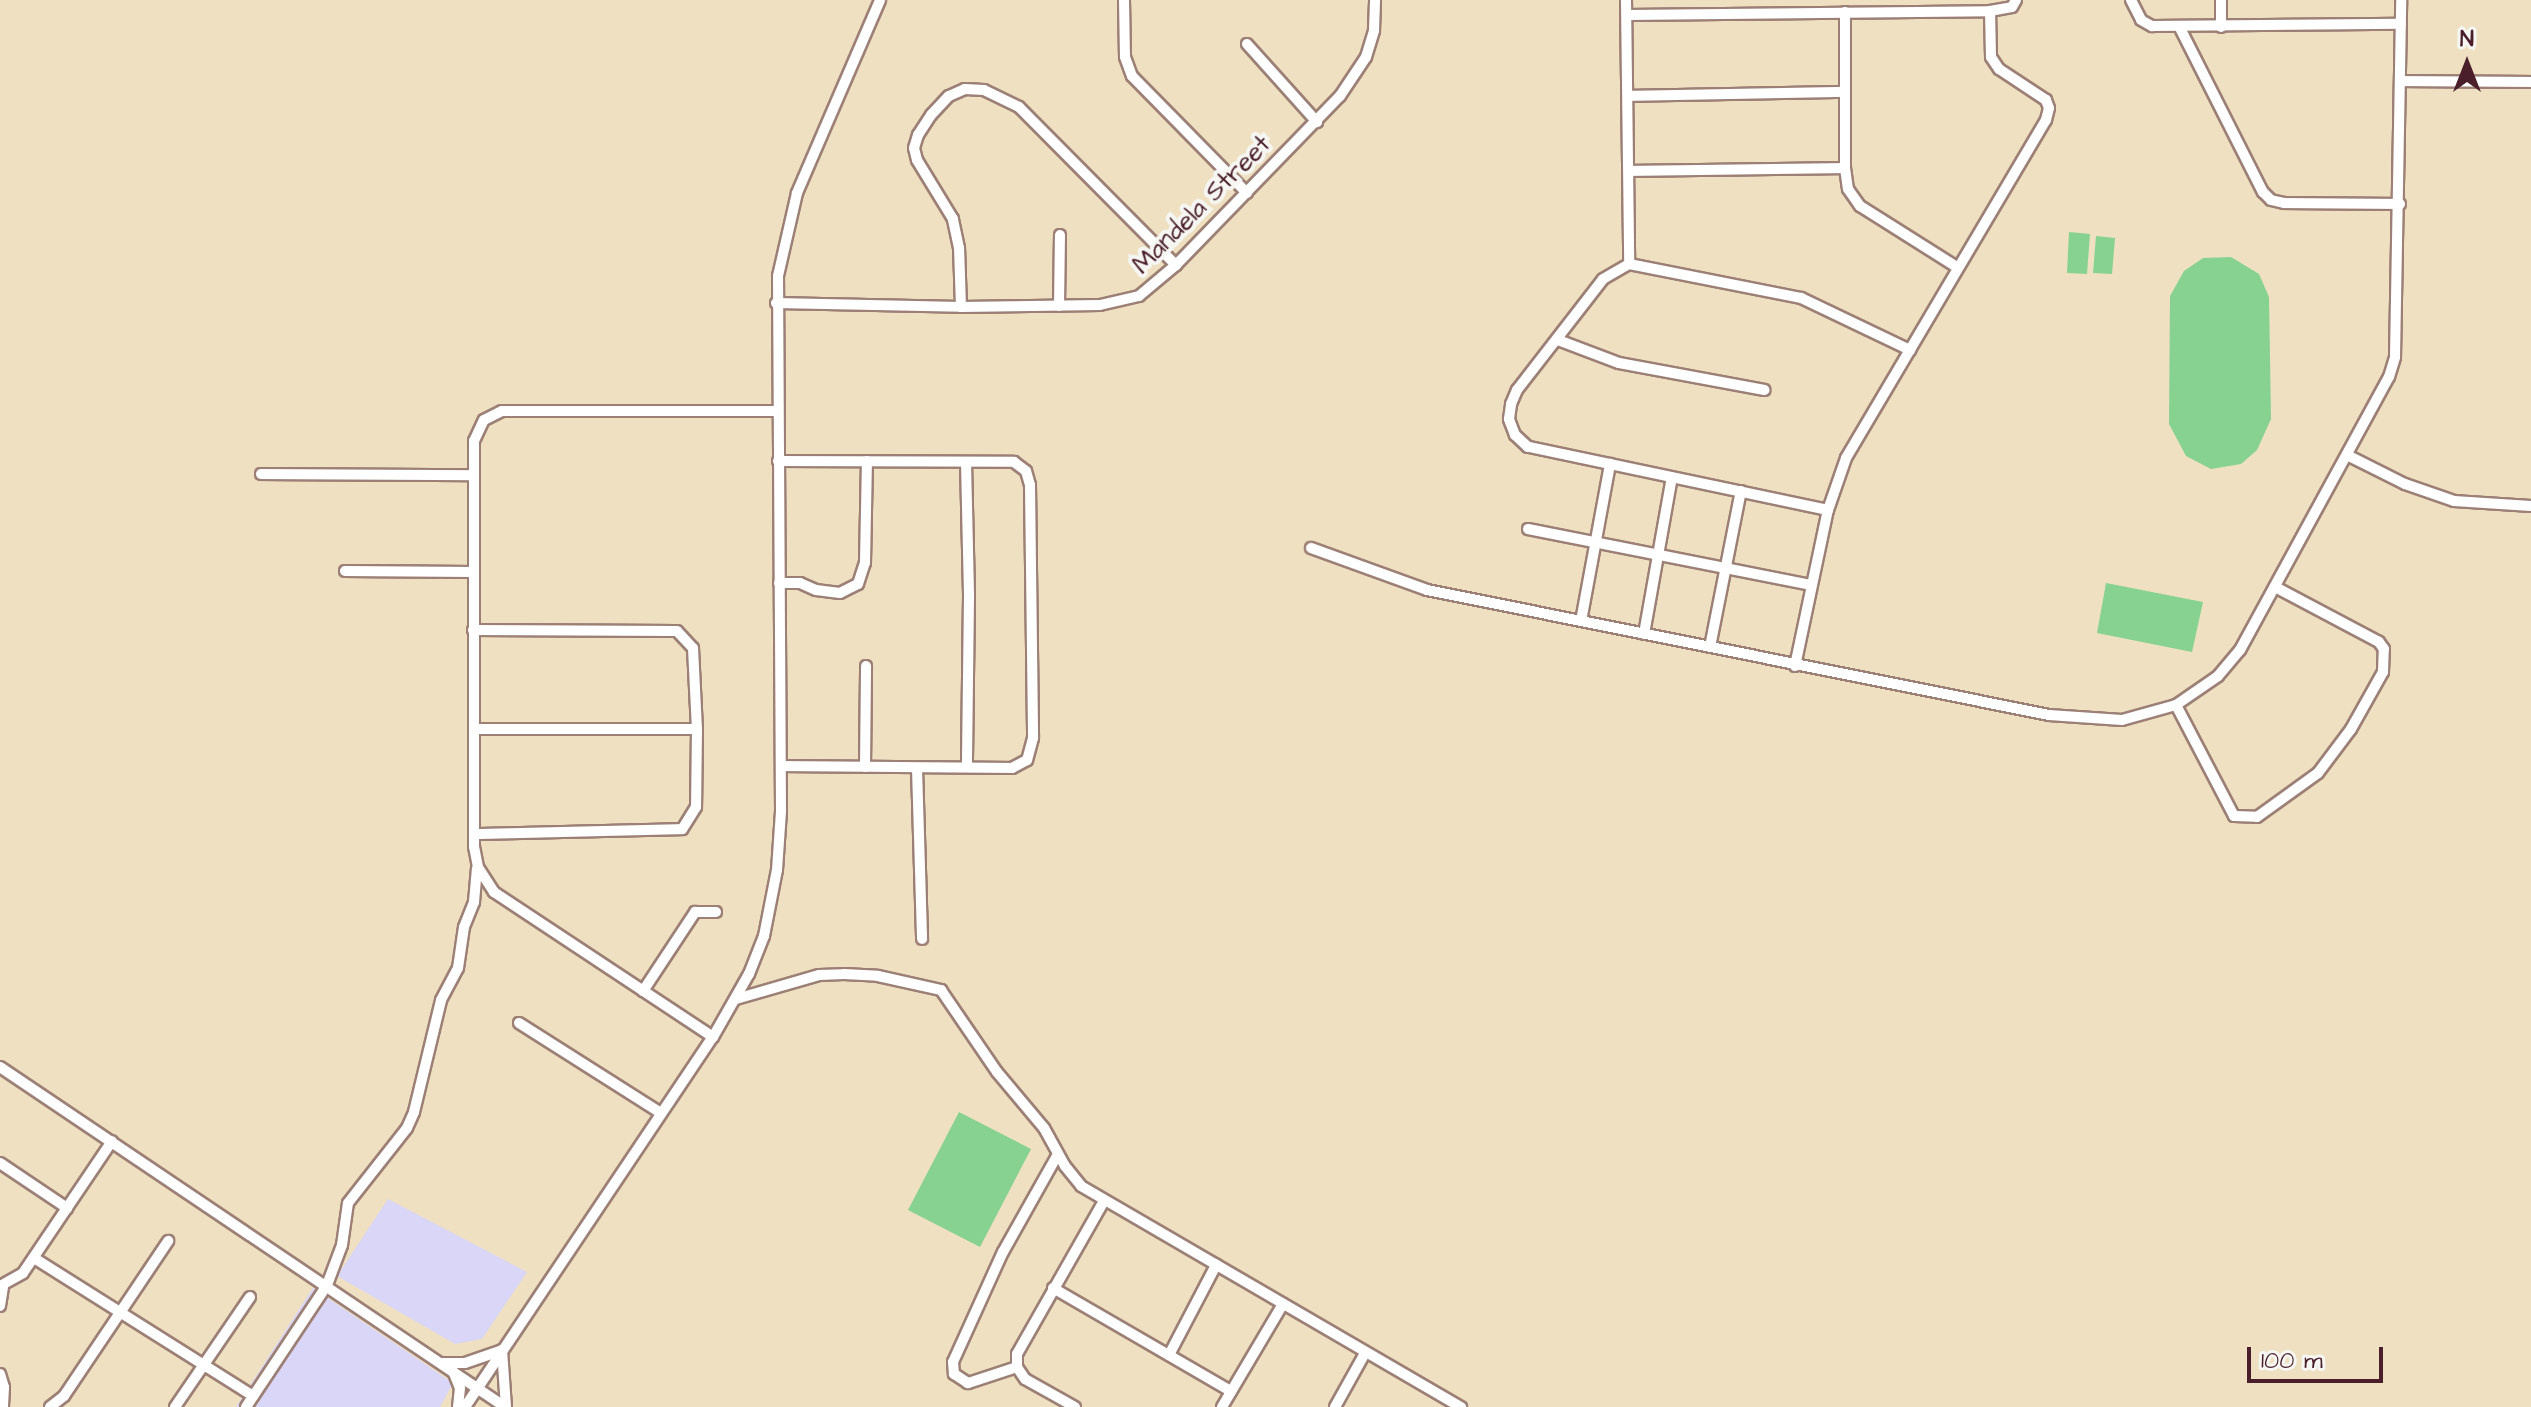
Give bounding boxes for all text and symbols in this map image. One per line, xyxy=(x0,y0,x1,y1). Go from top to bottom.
north arrow xyxy=(2427,24,2507,104)
text: N xyxy=(2460,24,2474,55)
street label: Mandela Street xyxy=(1126,129,1278,281)
scale bar xyxy=(2251,1331,2387,1381)
text: 100 m xyxy=(2261,1344,2323,1378)

